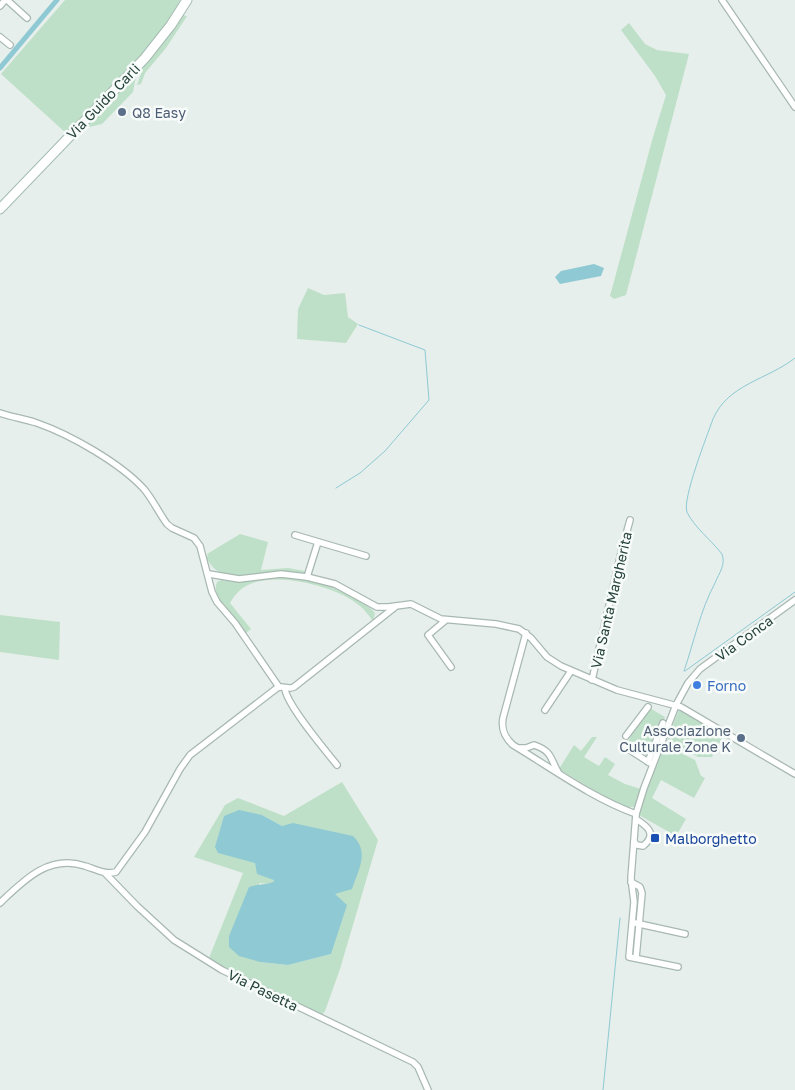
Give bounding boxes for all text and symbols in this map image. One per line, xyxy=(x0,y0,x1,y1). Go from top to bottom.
street label: Via Guido Carli xyxy=(63,60,143,142)
place label: Q8 Easy xyxy=(132,104,186,121)
marker: Q8 Easy xyxy=(116,106,128,118)
street label: Via Santa Margherita xyxy=(587,530,635,670)
street label: Via Conca xyxy=(712,612,776,664)
place label: Forno xyxy=(707,677,746,694)
marker: Forno xyxy=(691,679,703,691)
place label: Associazione Culturale Zone K xyxy=(619,722,731,755)
marker: Associazione Culturale Zone K xyxy=(735,732,747,744)
place label: Malborghetto xyxy=(665,830,757,847)
marker: Malborghetto xyxy=(649,832,661,844)
street label: Via Pasetta xyxy=(225,966,301,1014)

